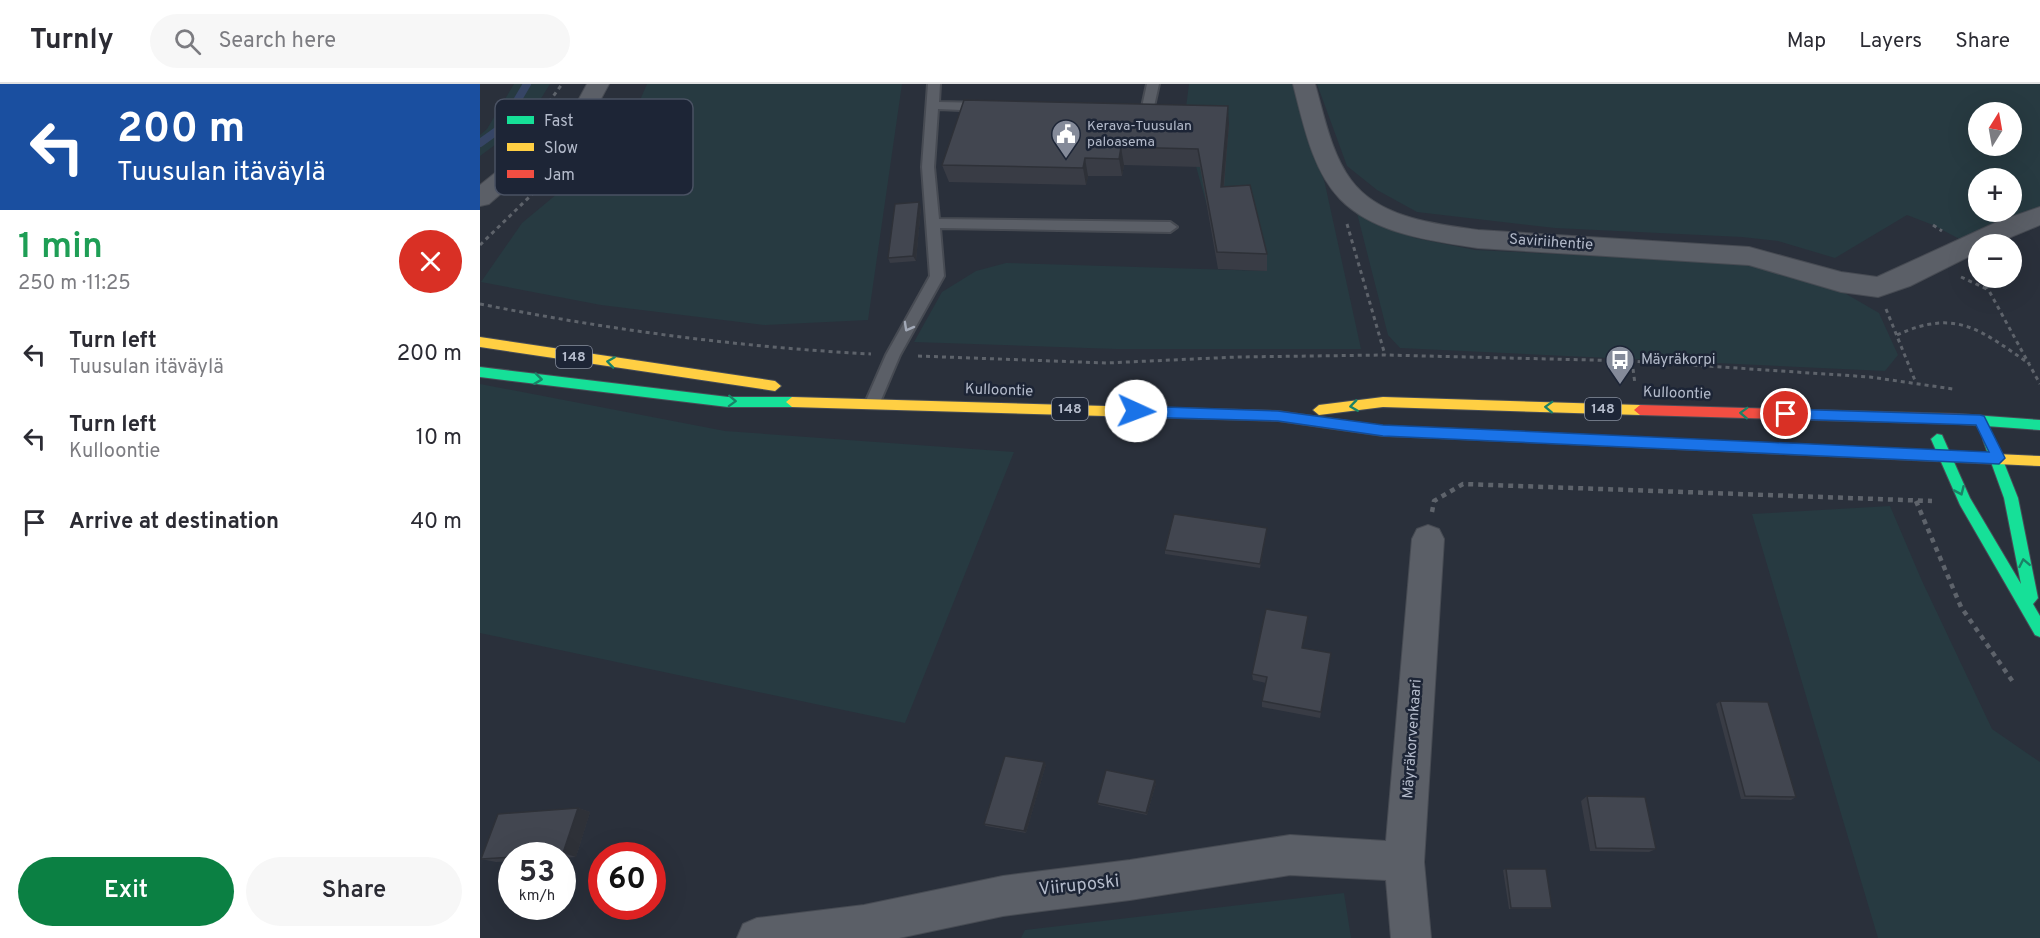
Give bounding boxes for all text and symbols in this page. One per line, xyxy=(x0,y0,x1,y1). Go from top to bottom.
search box xyxy=(150,14,570,68)
text: Turnly xyxy=(30,23,114,59)
icon: search xyxy=(171,25,204,58)
text: Search here xyxy=(219,28,336,55)
text: Map xyxy=(1787,28,1826,55)
text: Layers xyxy=(1859,28,1922,55)
text: Share xyxy=(1955,28,2010,55)
legend xyxy=(495,99,693,195)
north arrow xyxy=(1968,102,2022,156)
map controls xyxy=(1968,102,2022,288)
text: 200 m xyxy=(117,104,245,157)
icon: left xyxy=(18,108,96,186)
text: Fast xyxy=(544,112,574,132)
public building icon: Kerava-Tuusulan paloasema xyxy=(1050,118,1082,160)
place label: Kerava-Tuusulan paloasema xyxy=(1087,118,1192,151)
text: Slow xyxy=(544,139,578,159)
text: Tuusulan itäväylä xyxy=(117,156,326,190)
text: Jam xyxy=(544,166,575,186)
button: + xyxy=(1968,168,2022,222)
text: 1 min xyxy=(18,225,103,271)
button: close xyxy=(399,230,462,293)
street label: Saviriihentie xyxy=(1508,231,1594,255)
button: − xyxy=(1968,234,2022,288)
text: 250 m · 11:25 xyxy=(18,271,131,297)
one-way arrow xyxy=(904,321,916,331)
text: Turn left xyxy=(69,328,157,355)
icon: left xyxy=(18,338,51,371)
text: 200 m xyxy=(397,341,462,368)
bus stop icon: Mäyräkorpi xyxy=(1604,344,1636,386)
road number: 148 xyxy=(556,346,592,368)
place label: Mäyräkorpi xyxy=(1641,351,1716,370)
text: Tuusulan itäväylä xyxy=(69,355,224,381)
one-way arrow xyxy=(606,356,616,369)
one-way arrow xyxy=(533,372,543,385)
position arrow xyxy=(1104,379,1168,443)
street label: Kulloontie xyxy=(964,380,1034,402)
street label: Kulloontie xyxy=(1642,383,1712,405)
pin xyxy=(1760,388,1811,439)
one-way arrow xyxy=(727,395,736,408)
icon: arrive xyxy=(1769,397,1802,430)
road number: 148 xyxy=(1052,398,1088,420)
road number: 148 xyxy=(1585,398,1621,420)
one-way arrow xyxy=(1349,399,1359,411)
one-way arrow xyxy=(1544,401,1553,413)
one-way arrow xyxy=(1739,406,1748,419)
text: Turn left xyxy=(69,412,157,439)
icon: left xyxy=(18,422,51,455)
text: 10 m xyxy=(416,425,462,452)
text: Kulloontie xyxy=(69,439,160,465)
one-way arrow xyxy=(1953,485,1965,496)
icon: arrive xyxy=(18,506,51,539)
text: Arrive at destination xyxy=(69,509,279,536)
text: 40 m xyxy=(410,509,462,536)
one-way arrow xyxy=(2018,558,2031,568)
street label: Mäyräkorvenkaari xyxy=(1399,678,1427,800)
speed limit sign: 60 xyxy=(588,842,666,920)
text: 53 xyxy=(519,855,555,892)
button: Exit xyxy=(18,857,234,926)
button: Share xyxy=(246,857,462,926)
street label: Viiruposki xyxy=(1038,870,1120,902)
text: km/h xyxy=(519,887,555,906)

